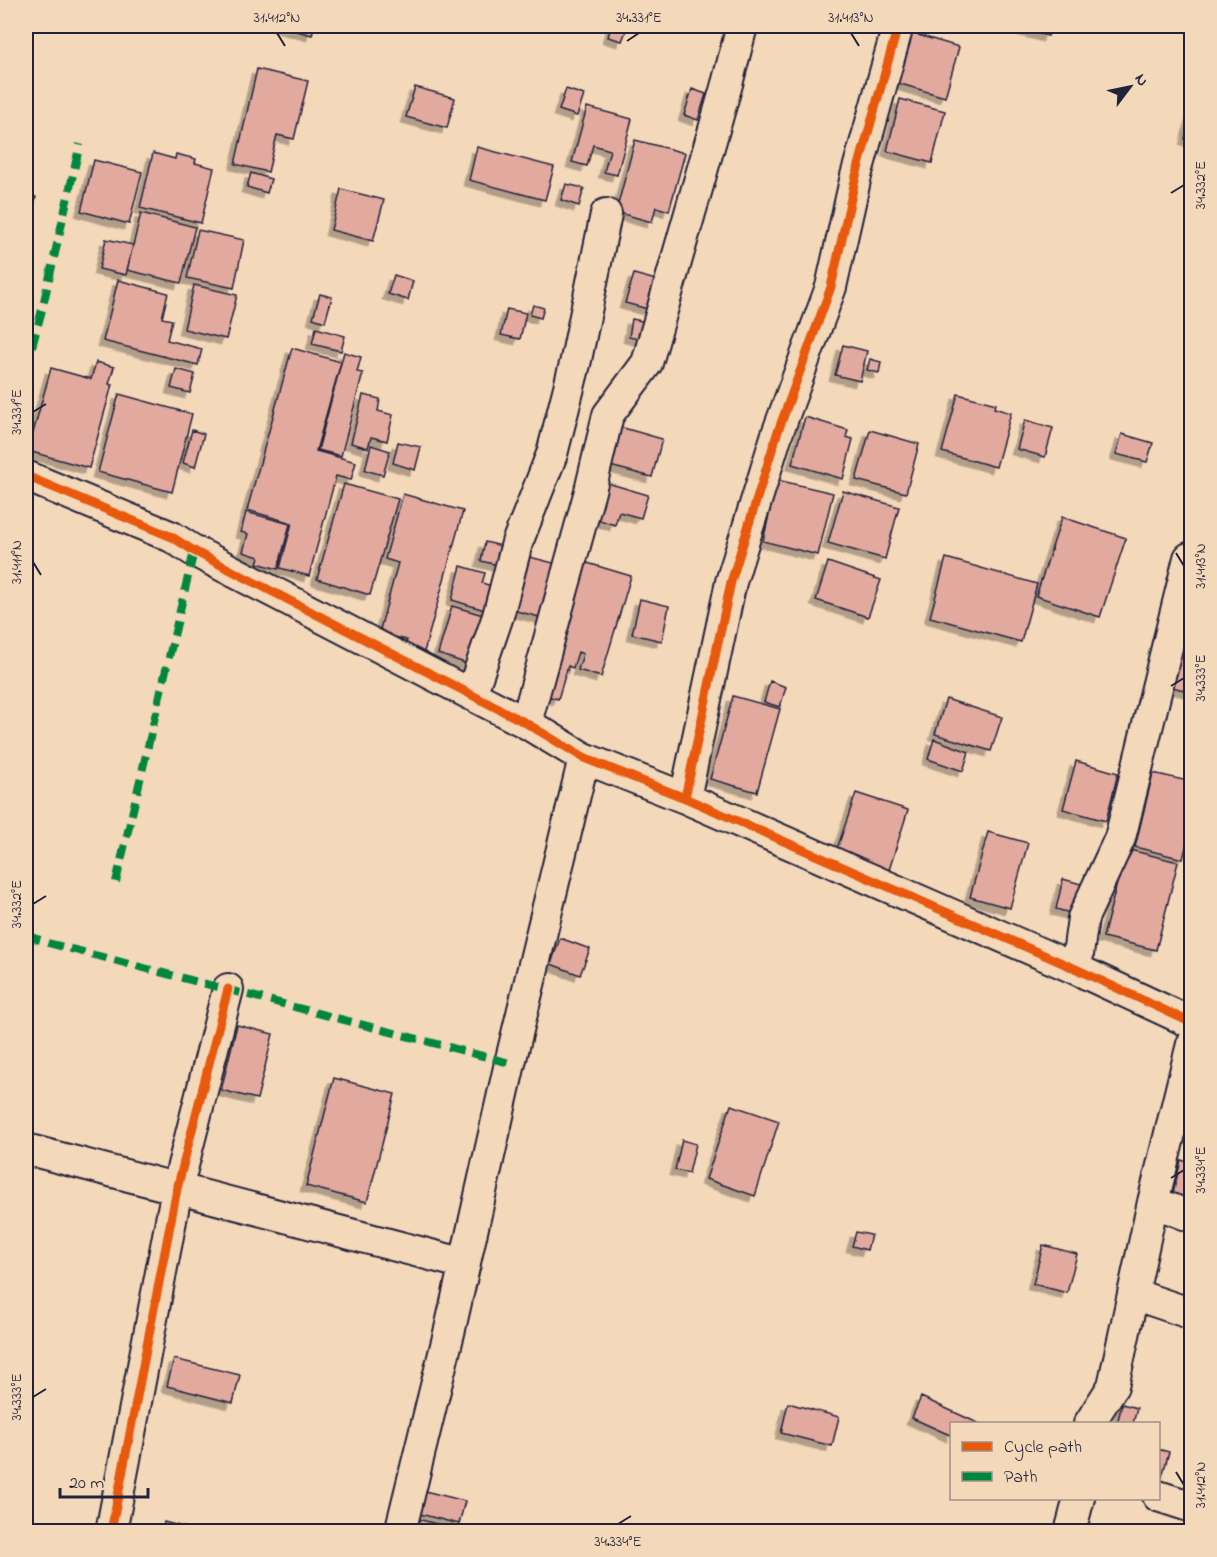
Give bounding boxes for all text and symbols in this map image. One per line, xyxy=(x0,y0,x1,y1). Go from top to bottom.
text: 31.412°N xyxy=(254,7,300,29)
text: 34.331°E xyxy=(616,7,662,29)
text: 31.413°N xyxy=(828,7,874,29)
north arrow xyxy=(1100,57,1160,117)
text: N xyxy=(1128,69,1154,91)
text: 34.332°E xyxy=(1190,161,1212,209)
text: 34.331°E xyxy=(6,389,28,435)
text: 31.411°N xyxy=(6,540,28,584)
text: 31.413°N xyxy=(1190,543,1212,589)
text: 34.333°E xyxy=(1190,654,1212,702)
text: 34.332°E xyxy=(6,880,28,928)
text: 34.334°E xyxy=(1190,1146,1212,1194)
text: 34.333°E xyxy=(6,1373,28,1421)
legend xyxy=(950,1422,1160,1500)
text: Cycle path xyxy=(1004,1435,1082,1461)
scale bar xyxy=(60,1461,148,1499)
text: 31.412°N xyxy=(1190,1462,1212,1508)
text: Path xyxy=(1004,1465,1038,1491)
text: 20 m xyxy=(69,1471,104,1497)
text: 34.334°E xyxy=(594,1531,642,1553)

